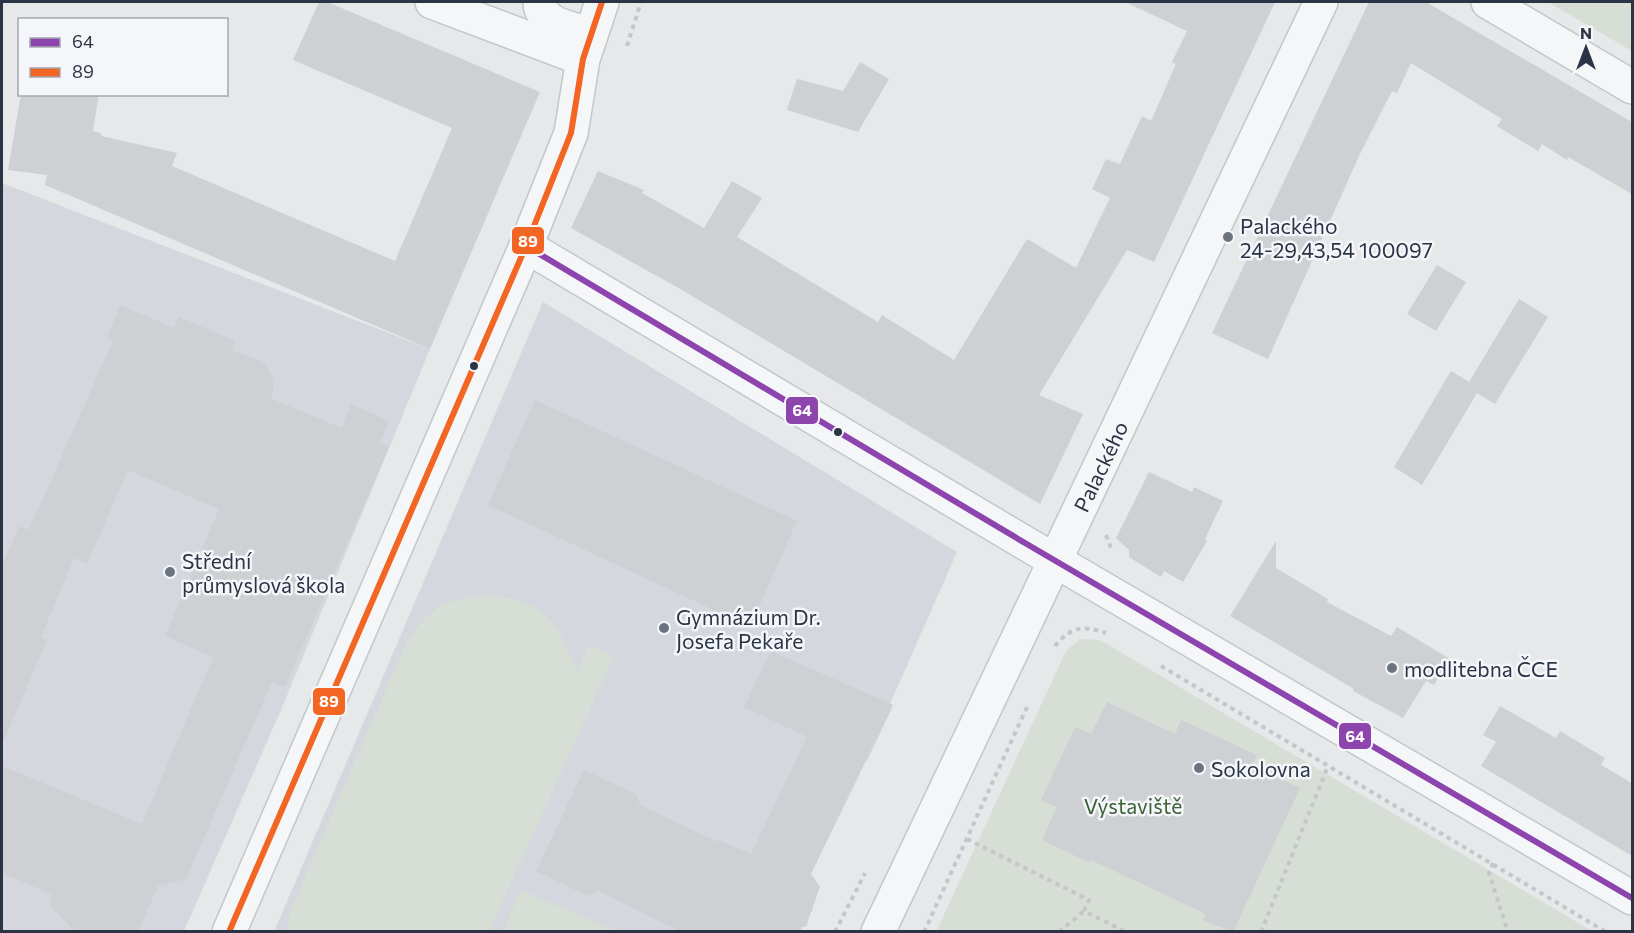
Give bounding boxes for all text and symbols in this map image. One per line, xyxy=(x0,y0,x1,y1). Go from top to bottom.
legend xyxy=(18,18,228,96)
north arrow xyxy=(1556,18,1616,78)
text: N xyxy=(1580,23,1592,42)
text: 64 xyxy=(72,30,94,52)
text: 89 xyxy=(72,60,94,82)
place label: Palackého 24-29,43,54 100097 xyxy=(1240,213,1433,262)
line badge: 89 xyxy=(511,226,545,255)
marker: Palackého 24-29,43,54 100097 xyxy=(1221,230,1235,244)
text: 89 xyxy=(518,231,538,250)
unlabelled marker xyxy=(468,360,480,372)
line badge: 64 xyxy=(785,396,819,425)
text: 64 xyxy=(792,400,812,419)
street label: Palackého xyxy=(1068,417,1132,516)
unlabelled marker xyxy=(832,426,844,438)
place label: Střední průmyslová škola xyxy=(182,548,345,597)
marker: Střední průmyslová škola xyxy=(163,565,177,579)
place label: Gymnázium Dr. Josefa Pekaře xyxy=(676,604,821,653)
marker: Gymnázium Dr. Josefa Pekaře xyxy=(657,621,671,635)
place label: modlitebna ČCE xyxy=(1404,656,1558,681)
marker: modlitebna ČCE xyxy=(1385,661,1399,675)
line badge: 89 xyxy=(312,687,346,716)
text: 89 xyxy=(319,691,339,710)
line badge: 64 xyxy=(1338,722,1372,750)
text: 64 xyxy=(1345,726,1365,745)
place label: Sokolovna xyxy=(1211,756,1311,781)
marker: Sokolovna xyxy=(1192,761,1206,775)
park label: Výstaviště xyxy=(1084,793,1182,818)

